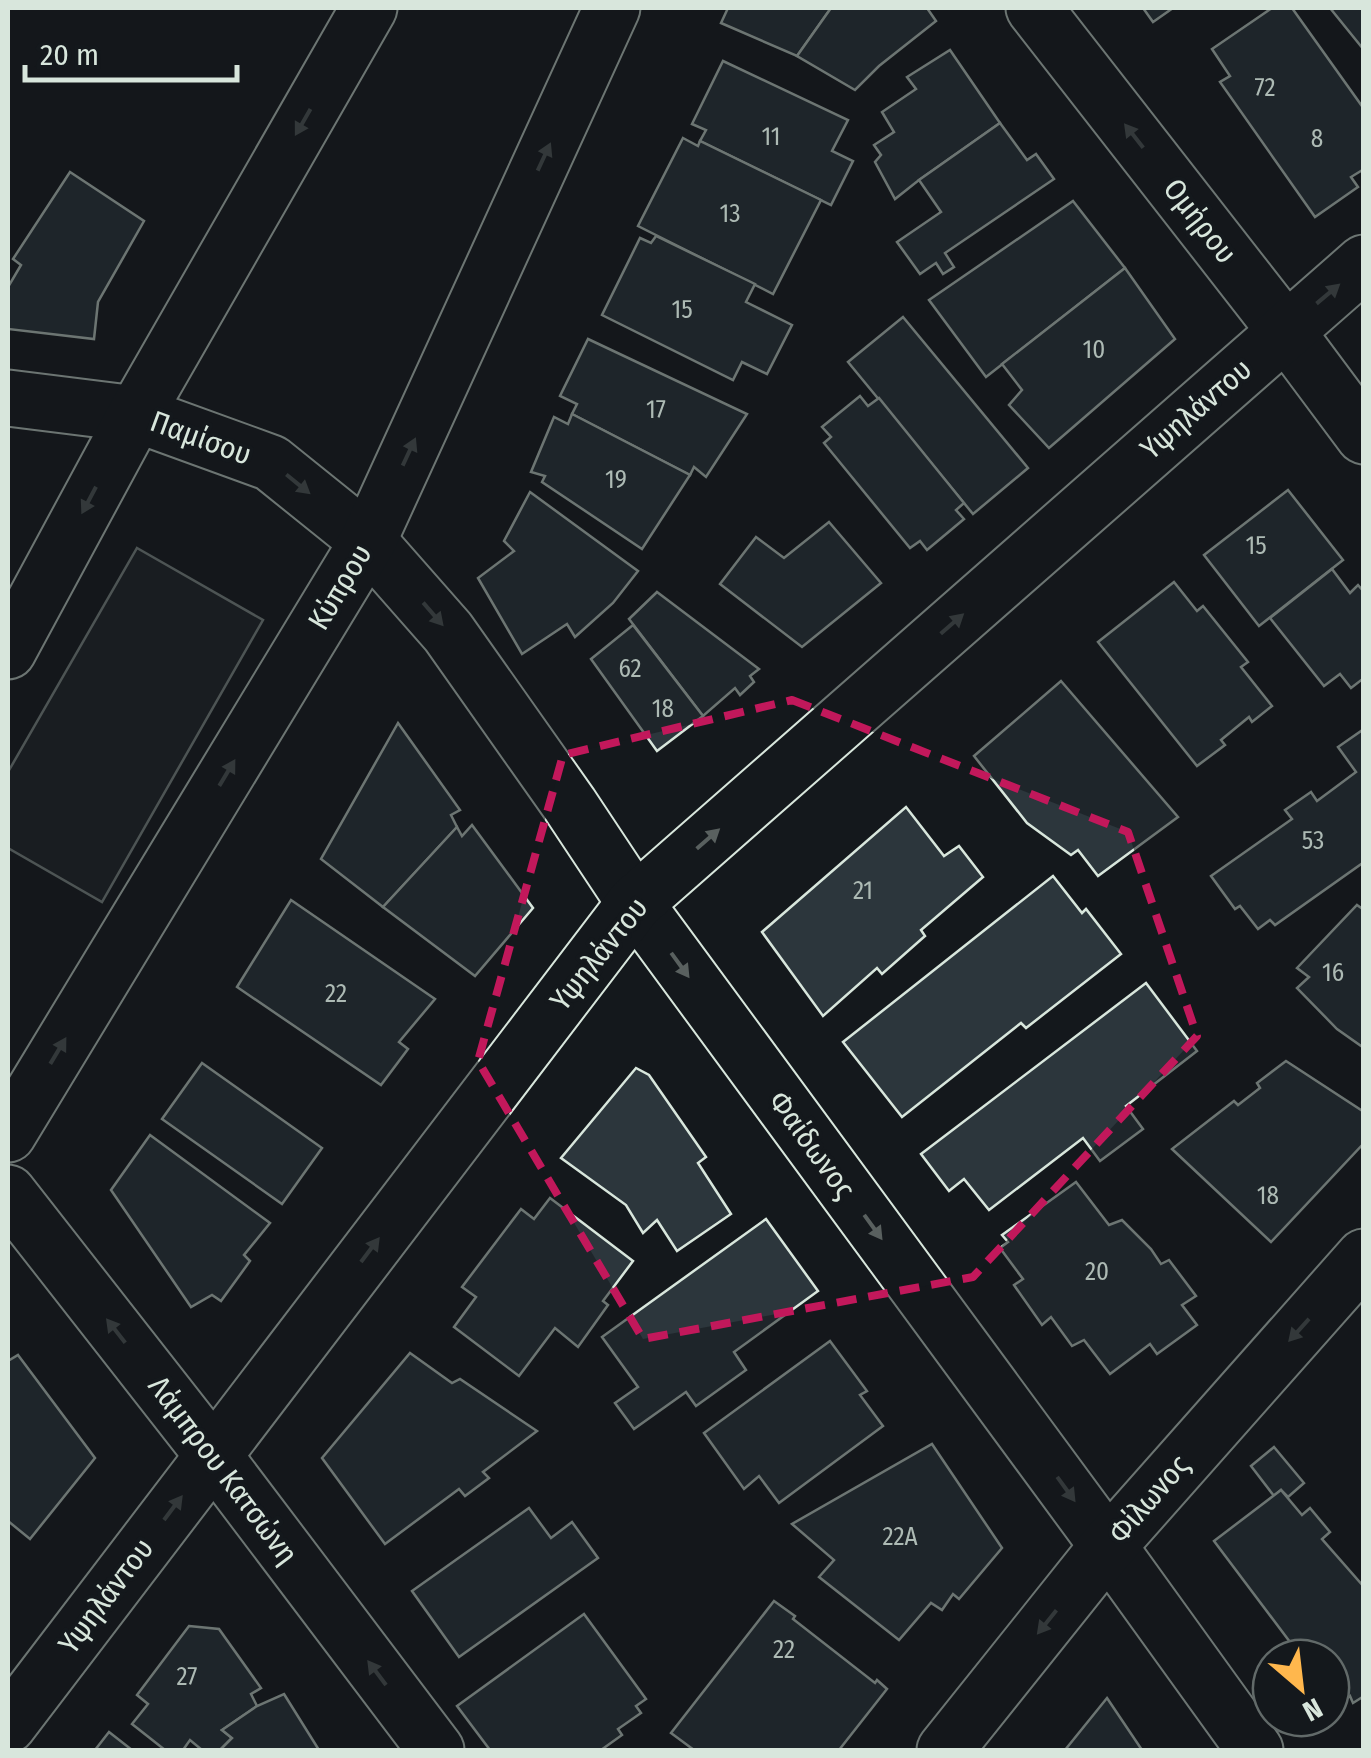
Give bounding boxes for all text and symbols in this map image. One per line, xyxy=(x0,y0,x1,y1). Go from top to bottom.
scale bar xyxy=(25,20,238,82)
text: 20 m xyxy=(40,37,99,73)
house number: 72 xyxy=(1255,73,1275,103)
one-way arrow xyxy=(294,108,311,137)
house number: 11 xyxy=(761,122,781,152)
one-way arrow xyxy=(1124,123,1145,149)
house number: 8 xyxy=(1311,124,1323,154)
one-way arrow xyxy=(535,142,552,171)
street label: Ομήρου xyxy=(1156,172,1244,270)
house number: 13 xyxy=(719,199,741,229)
one-way arrow xyxy=(1315,284,1340,305)
house number: 15 xyxy=(671,295,693,325)
house number: 10 xyxy=(1083,335,1105,365)
street label: Υψηλάντου xyxy=(1133,351,1259,467)
house number: 17 xyxy=(646,395,666,425)
street label: Παμίσου xyxy=(146,403,256,473)
one-way arrow xyxy=(400,437,417,466)
house number: 19 xyxy=(605,465,627,495)
one-way arrow xyxy=(285,473,311,494)
one-way arrow xyxy=(81,486,98,515)
house number: 15 xyxy=(1245,531,1267,561)
street label: Κύπρου xyxy=(300,538,380,636)
one-way arrow xyxy=(421,601,443,626)
one-way arrow xyxy=(939,613,964,635)
house number: 62 xyxy=(618,654,642,684)
house number: 18 xyxy=(652,694,674,724)
one-way arrow xyxy=(218,759,235,787)
house number: 53 xyxy=(1302,826,1324,856)
one-way arrow xyxy=(695,828,720,850)
house number: 21 xyxy=(853,876,873,906)
street label: Υψηλάντου xyxy=(542,890,656,1018)
one-way arrow xyxy=(670,952,690,978)
house number: 16 xyxy=(1322,958,1344,988)
house number: 22 xyxy=(325,979,347,1009)
one-way arrow xyxy=(49,1037,66,1065)
street label: Φαίδωνος xyxy=(761,1084,863,1206)
house number: 18 xyxy=(1257,1181,1279,1211)
one-way arrow xyxy=(863,1214,882,1240)
one-way arrow xyxy=(360,1237,380,1263)
house number: 20 xyxy=(1085,1257,1109,1287)
one-way arrow xyxy=(1288,1317,1310,1342)
one-way arrow xyxy=(106,1318,127,1344)
street label: Λάμπρου Κατσώνη xyxy=(141,1369,305,1571)
street label: Φίλωνος xyxy=(1101,1447,1197,1550)
one-way arrow xyxy=(1055,1476,1075,1502)
one-way arrow xyxy=(162,1495,182,1521)
house number: 22Α xyxy=(882,1522,918,1552)
street label: Υψηλάντου xyxy=(51,1531,161,1661)
one-way arrow xyxy=(1037,1610,1058,1635)
house number: 22 xyxy=(773,1635,795,1665)
north arrow xyxy=(1251,1638,1351,1738)
one-way arrow xyxy=(368,1660,388,1686)
house number: 27 xyxy=(177,1662,197,1692)
text: N xyxy=(1297,1691,1328,1728)

